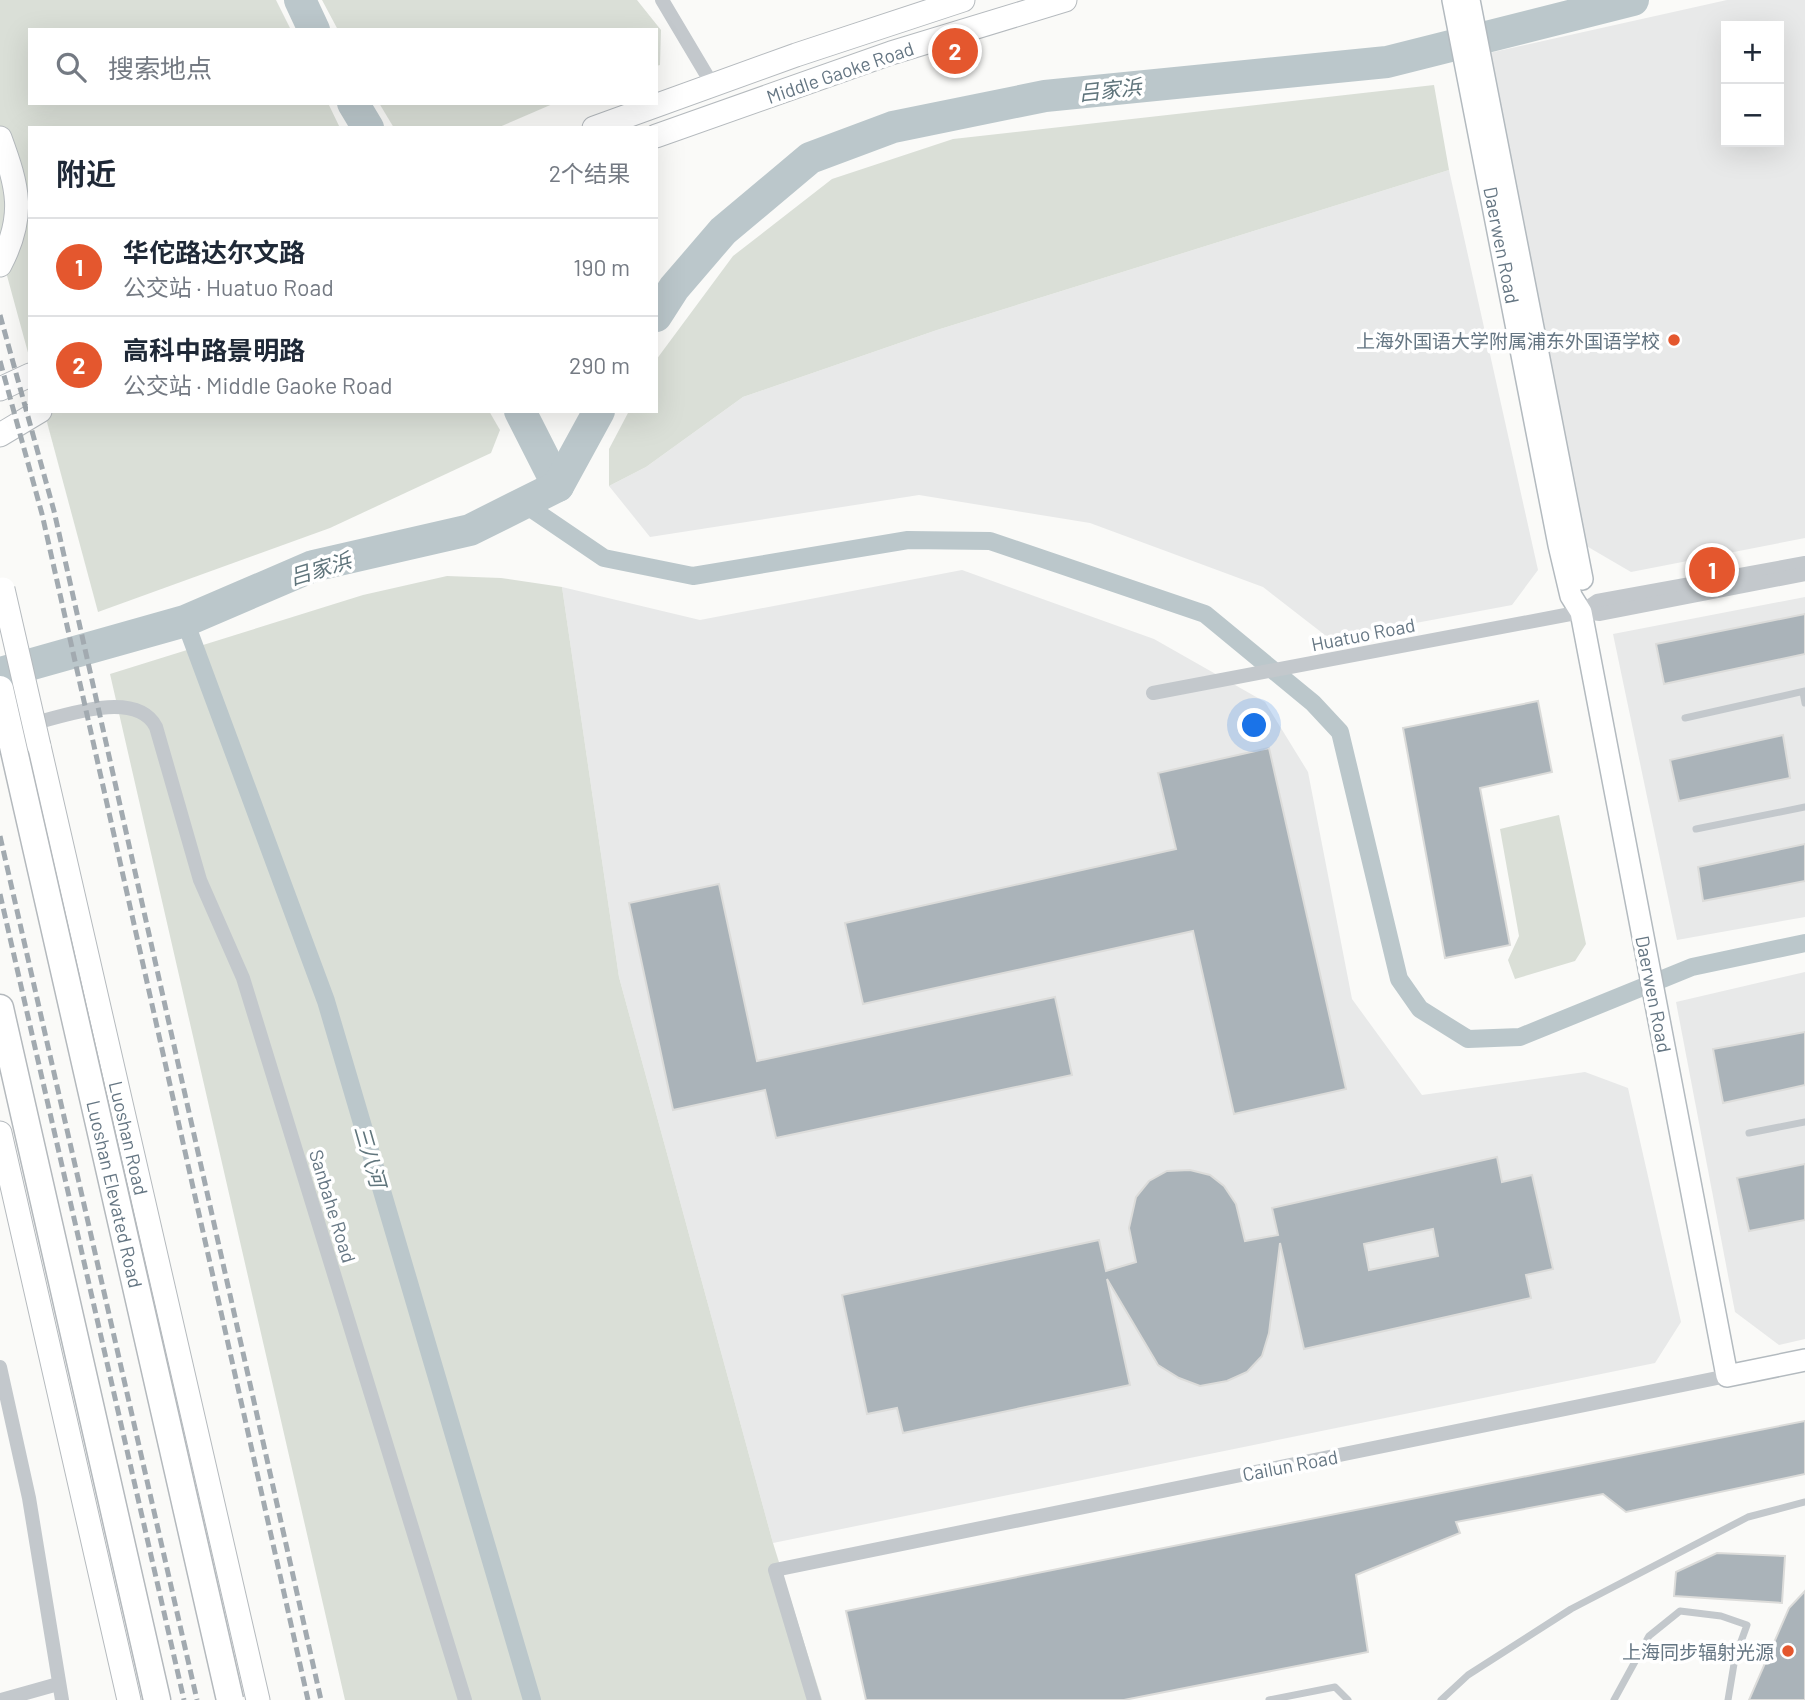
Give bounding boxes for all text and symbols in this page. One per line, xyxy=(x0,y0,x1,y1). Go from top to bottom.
map controls xyxy=(1721,21,1784,147)
button: + xyxy=(1721,21,1784,84)
pin: 2 xyxy=(932,25,978,77)
search box xyxy=(28,28,658,105)
street label: Middle Gaoke Road xyxy=(763,36,917,108)
icon: search xyxy=(52,48,90,86)
text: 搜索地点 xyxy=(108,52,212,83)
water label: 吕家浜 xyxy=(1077,73,1145,105)
button: − xyxy=(1721,84,1784,147)
text: 附近 xyxy=(56,155,116,191)
text: 2个结果 xyxy=(549,159,630,187)
street label: Daerwen Road xyxy=(1479,185,1525,305)
text: 华佗路达尔文路 xyxy=(123,236,305,267)
text: 1 xyxy=(75,253,83,281)
text: 190 m xyxy=(573,253,630,281)
text: 公交站 · Huatuo Road xyxy=(123,273,334,301)
place label: 上海外国语大学附属浦东外国语学校 xyxy=(1356,329,1660,352)
marker: 上海外国语大学附属浦东外国语学校 xyxy=(1666,332,1682,348)
text: 高科中路景明路 xyxy=(123,334,305,365)
text: 2 xyxy=(73,351,85,379)
text: 290 m xyxy=(569,351,630,379)
text: 公交站 · Middle Gaoke Road xyxy=(123,371,393,399)
pin: 1 xyxy=(1689,544,1735,596)
water label: 吕家浜 xyxy=(286,546,356,589)
street label: Huatuo Road xyxy=(1309,613,1417,655)
your location xyxy=(1237,708,1271,742)
street label: Daerwen Road xyxy=(1631,934,1677,1054)
street label: Luoshan Road xyxy=(105,1079,153,1197)
street label: Luoshan Elevated Road xyxy=(82,1098,148,1290)
water label: 三八河 xyxy=(350,1122,393,1194)
street label: Sanbahe Road xyxy=(305,1147,361,1265)
street label: Cailun Road xyxy=(1240,1444,1340,1486)
place label: 上海同步辐射光源 xyxy=(1622,1640,1774,1663)
marker: 上海同步辐射光源 xyxy=(1780,1643,1796,1659)

